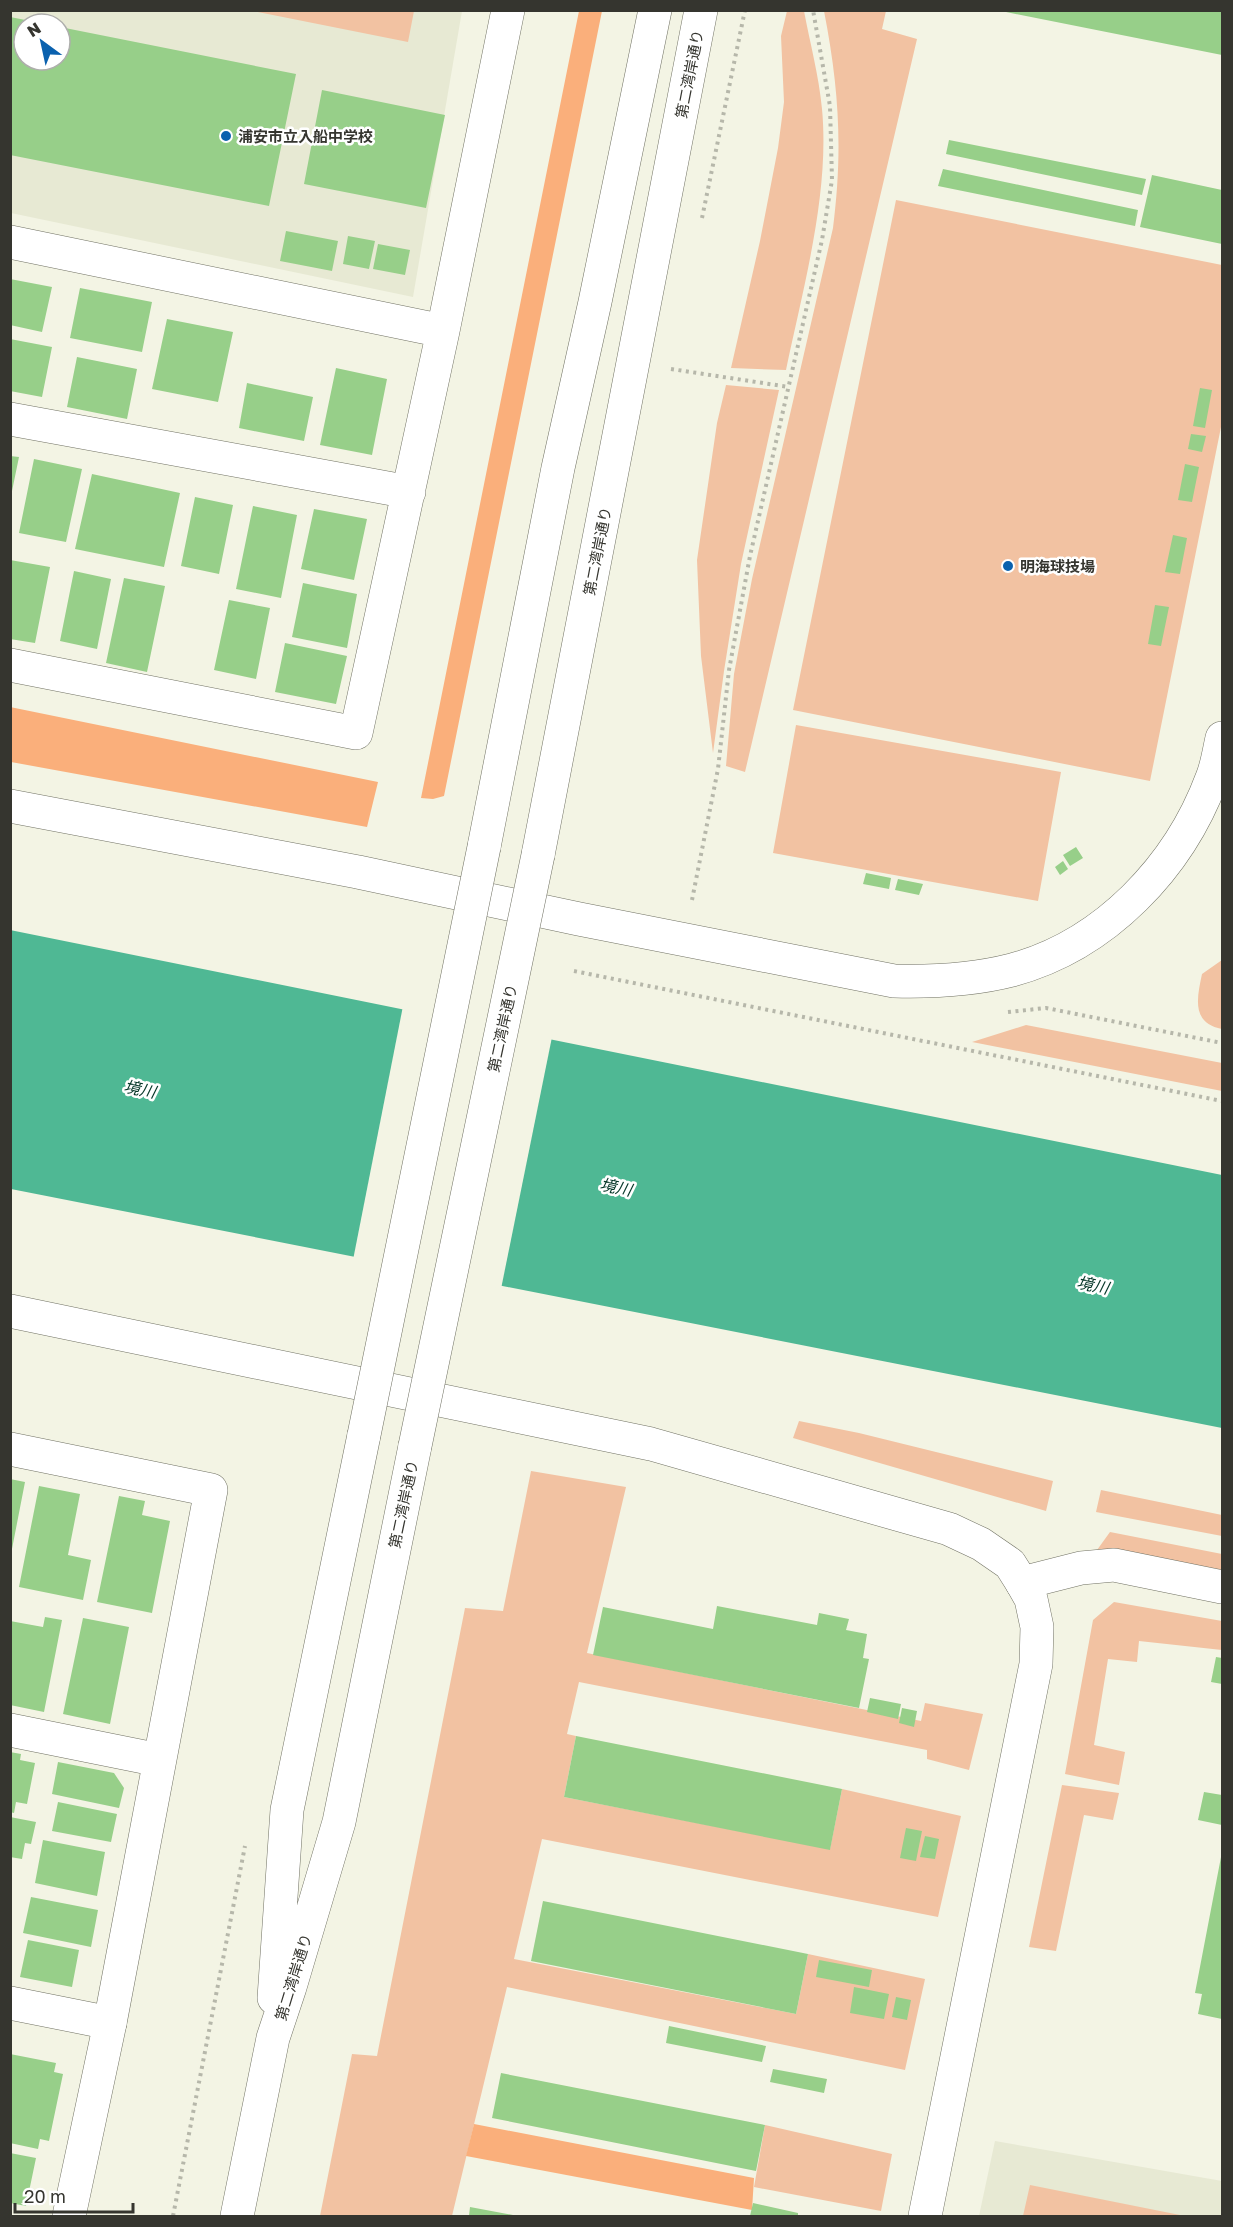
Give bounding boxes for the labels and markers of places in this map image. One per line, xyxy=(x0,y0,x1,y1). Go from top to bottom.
place label: 浦安市立入船中学校 xyxy=(238,127,373,145)
marker: 浦安市立入船中学校 xyxy=(219,129,233,143)
place label: 明海球技場 xyxy=(1020,557,1095,575)
marker: 明海球技場 xyxy=(1001,559,1015,573)

